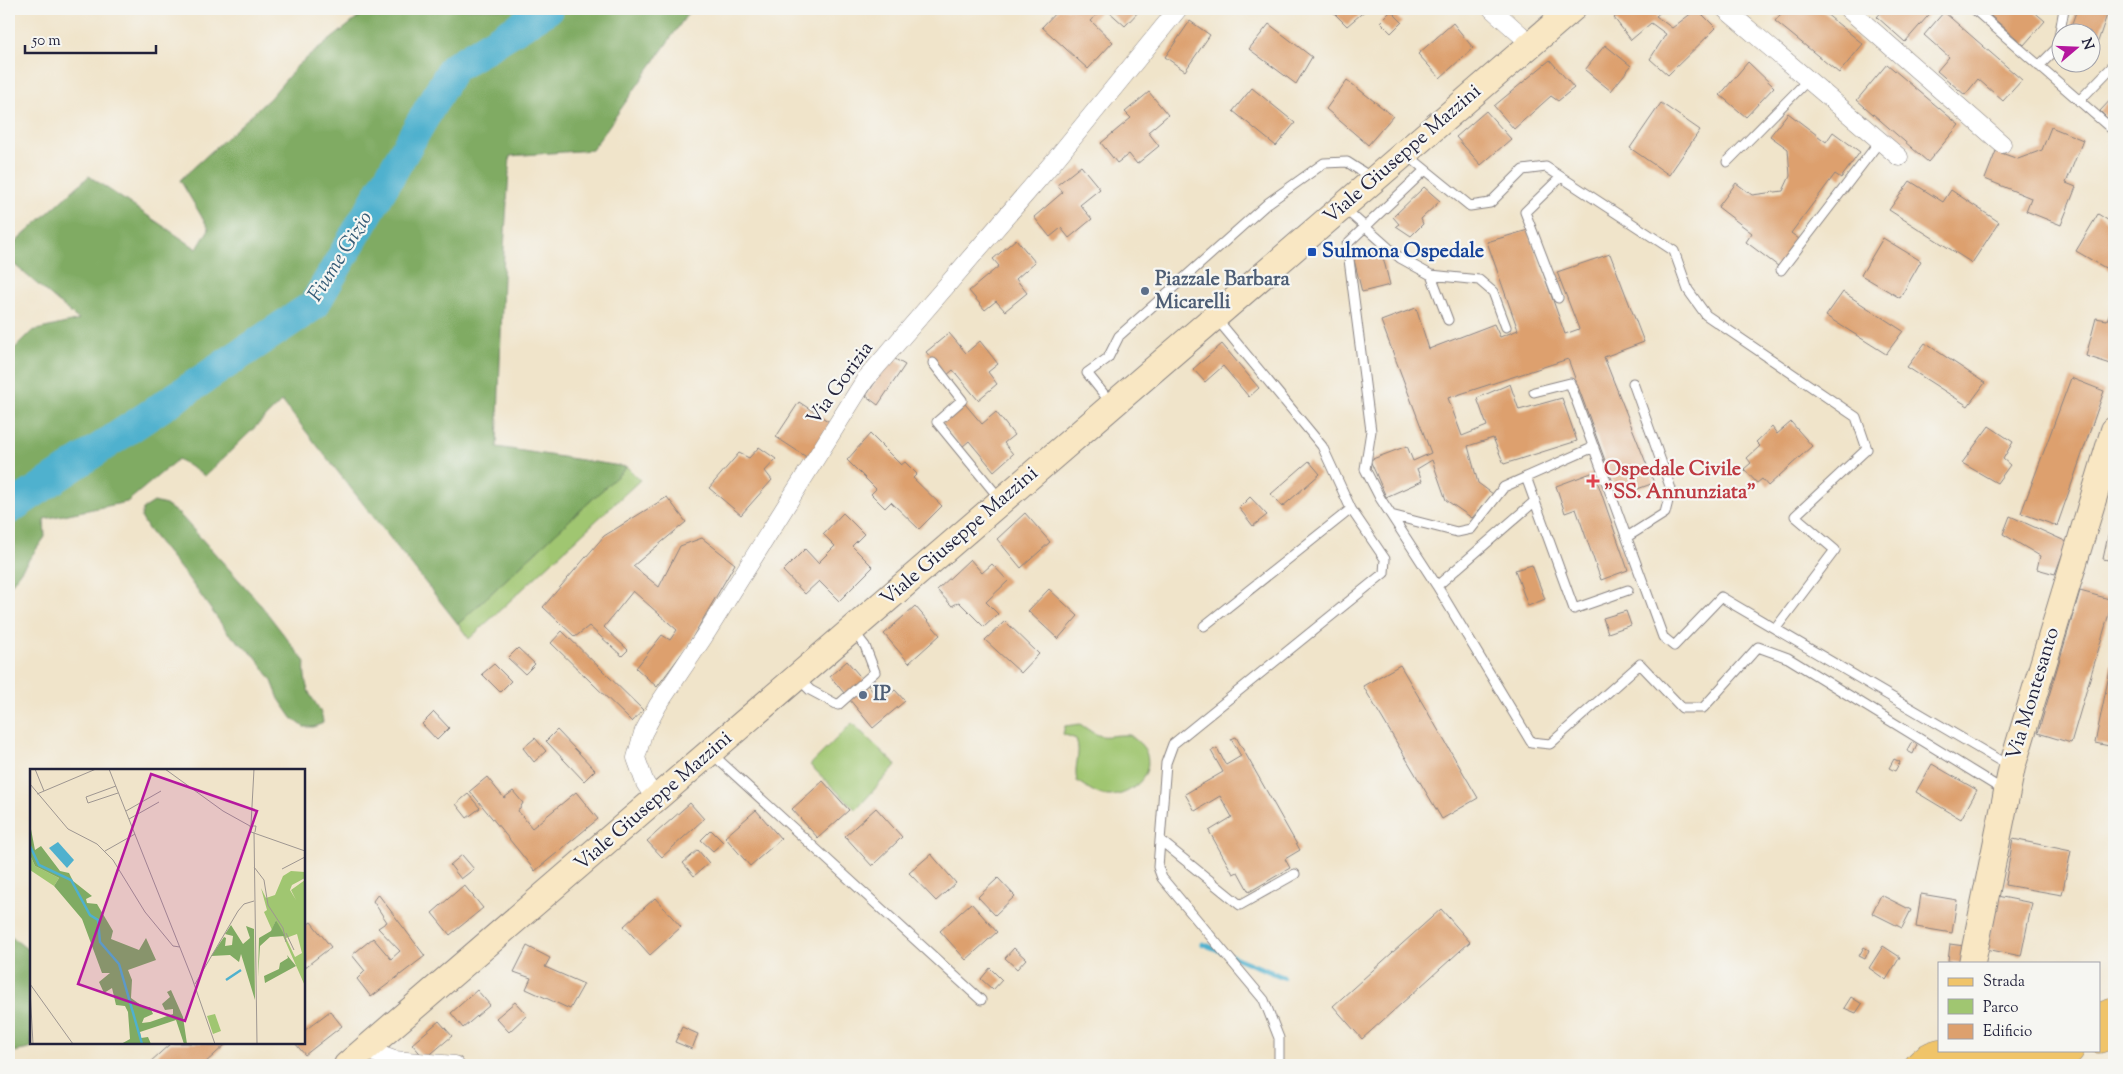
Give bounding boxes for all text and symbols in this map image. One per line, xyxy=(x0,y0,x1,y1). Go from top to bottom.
scale bar xyxy=(25,22,156,54)
north arrow xyxy=(2050,22,2100,72)
text: 50 m xyxy=(31,31,61,52)
text: N xyxy=(2075,36,2098,53)
street label: Viale Giuseppe Mazzini xyxy=(1318,78,1489,232)
water label: Fiume Gizio xyxy=(301,206,381,308)
place label: Sulmona Ospedale xyxy=(1322,238,1484,267)
marker: Sulmona Ospedale xyxy=(1306,246,1318,258)
place label: Piazzale Barbara Micarelli xyxy=(1155,266,1290,318)
marker: Piazzale Barbara Micarelli xyxy=(1139,285,1151,297)
street label: Via Gorizia xyxy=(801,336,881,432)
place label: Ospedale Civile "SS. Annunziata" xyxy=(1604,456,1756,508)
street label: Viale Giuseppe Mazzini xyxy=(875,460,1046,614)
marker: Ospedale Civile "SS. Annunziata" xyxy=(1586,474,1600,488)
street label: Via Montesanto xyxy=(2000,624,2068,764)
place label: IP xyxy=(873,681,892,710)
marker: IP xyxy=(857,689,869,701)
street label: Viale Giuseppe Mazzini xyxy=(569,725,740,879)
inset map xyxy=(30,769,305,1044)
legend xyxy=(1938,962,2100,1052)
text: Strada xyxy=(1983,972,2025,993)
text: Parco xyxy=(1983,998,2019,1019)
text: Edificio xyxy=(1983,1022,2032,1043)

